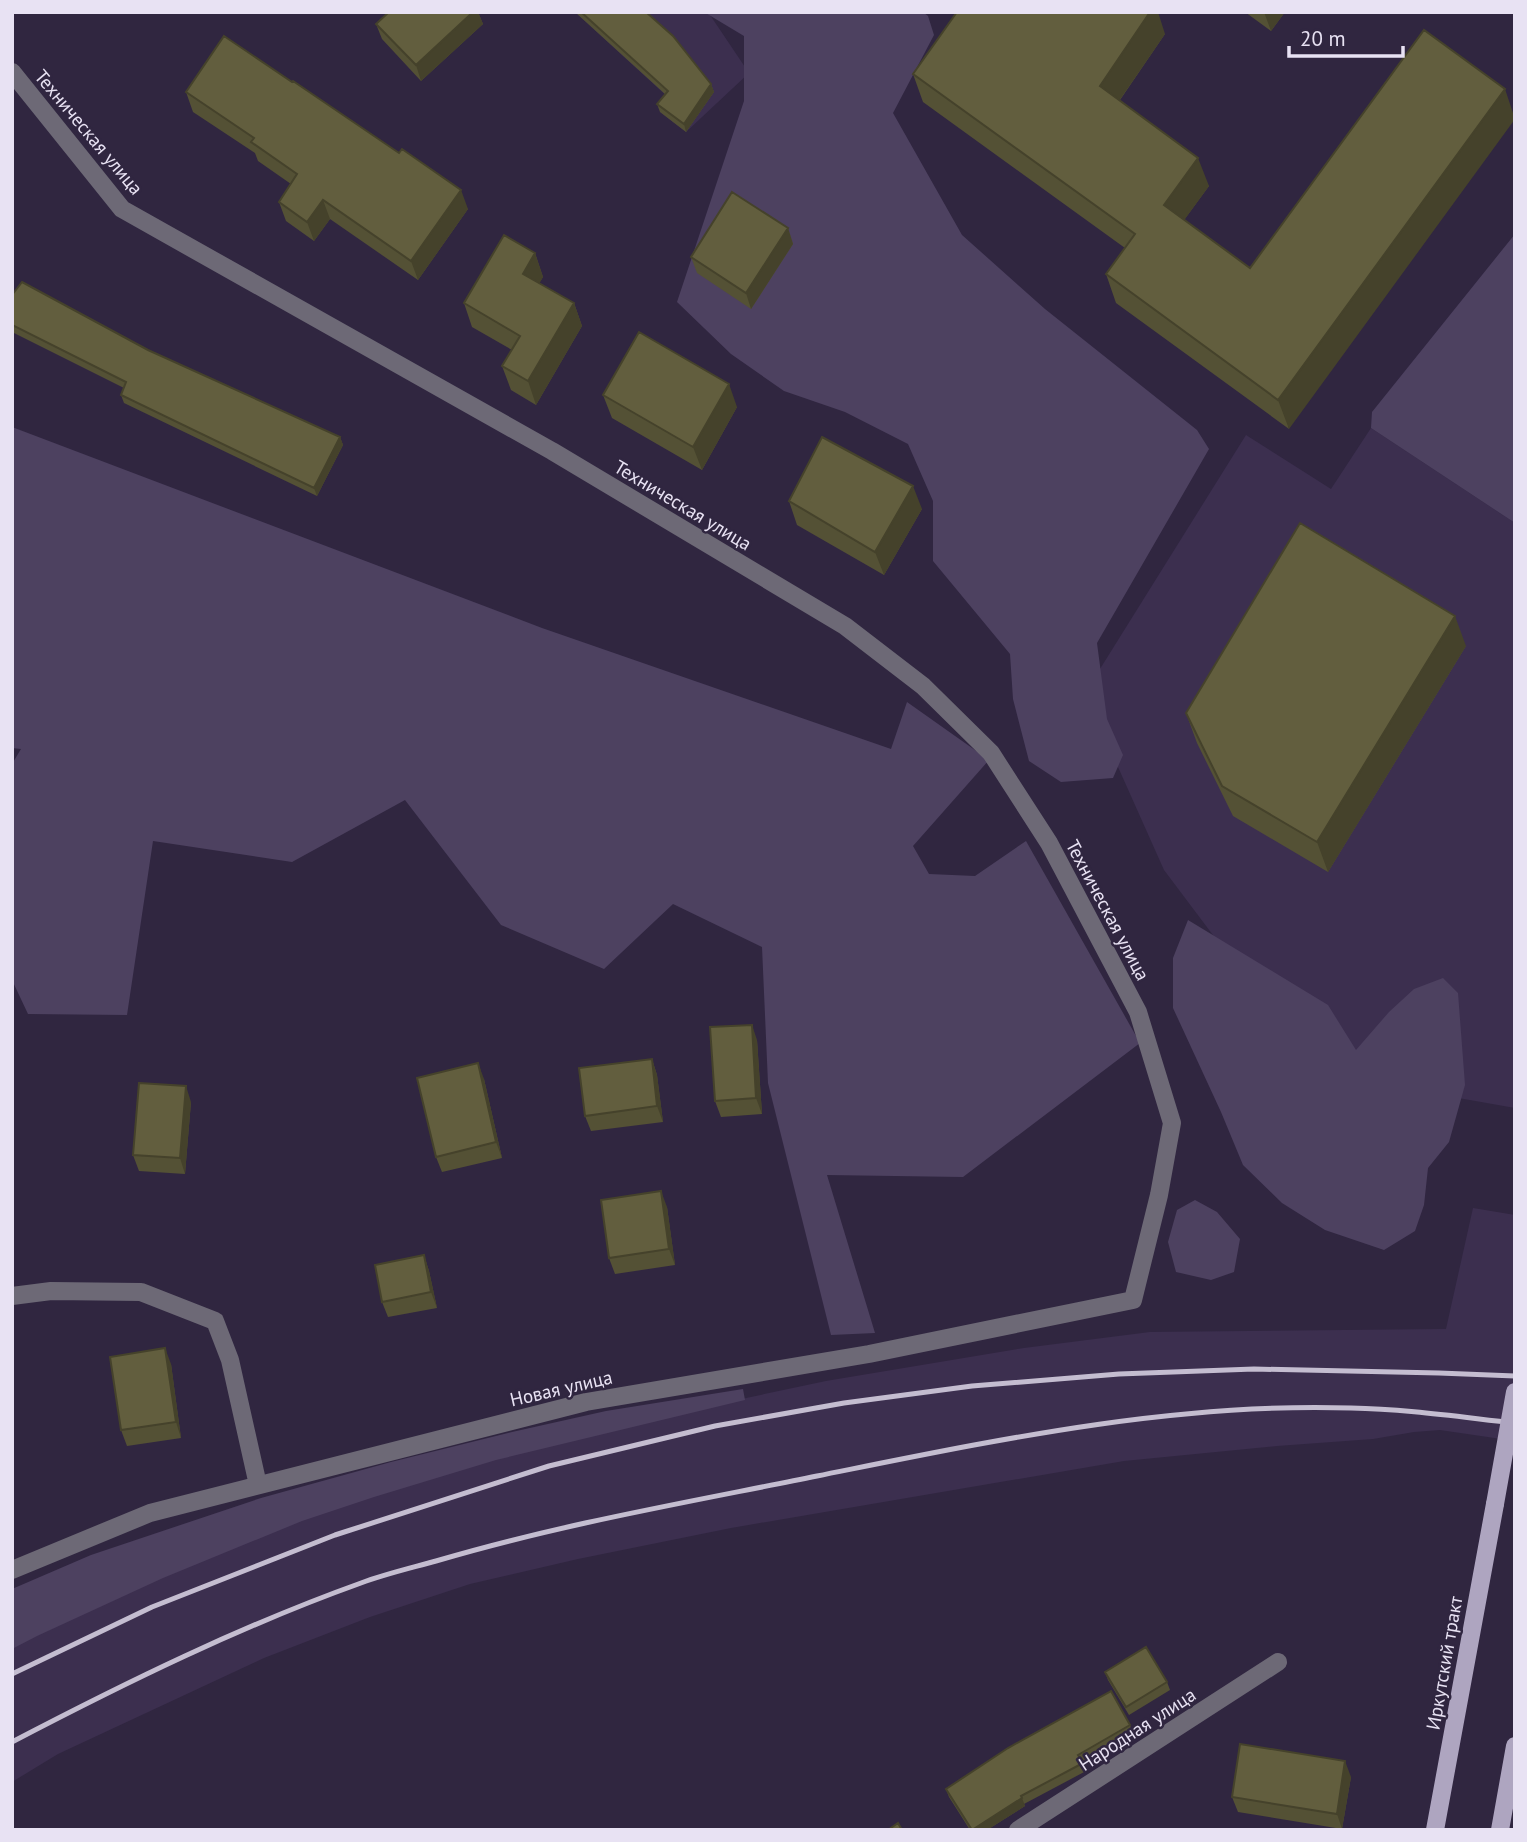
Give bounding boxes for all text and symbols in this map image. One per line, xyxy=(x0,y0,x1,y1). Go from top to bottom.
scale bar xyxy=(1289,14,1403,58)
text: 20 m xyxy=(1300,25,1346,52)
street label: Техническая улица xyxy=(30,65,148,199)
street label: Техническая улица xyxy=(610,455,756,555)
street label: Техническая улица xyxy=(1061,835,1155,985)
street label: Новая улица xyxy=(507,1365,615,1411)
street label: Иркутский тракт xyxy=(1420,1594,1468,1732)
street label: Народная улица xyxy=(1074,1682,1200,1776)

